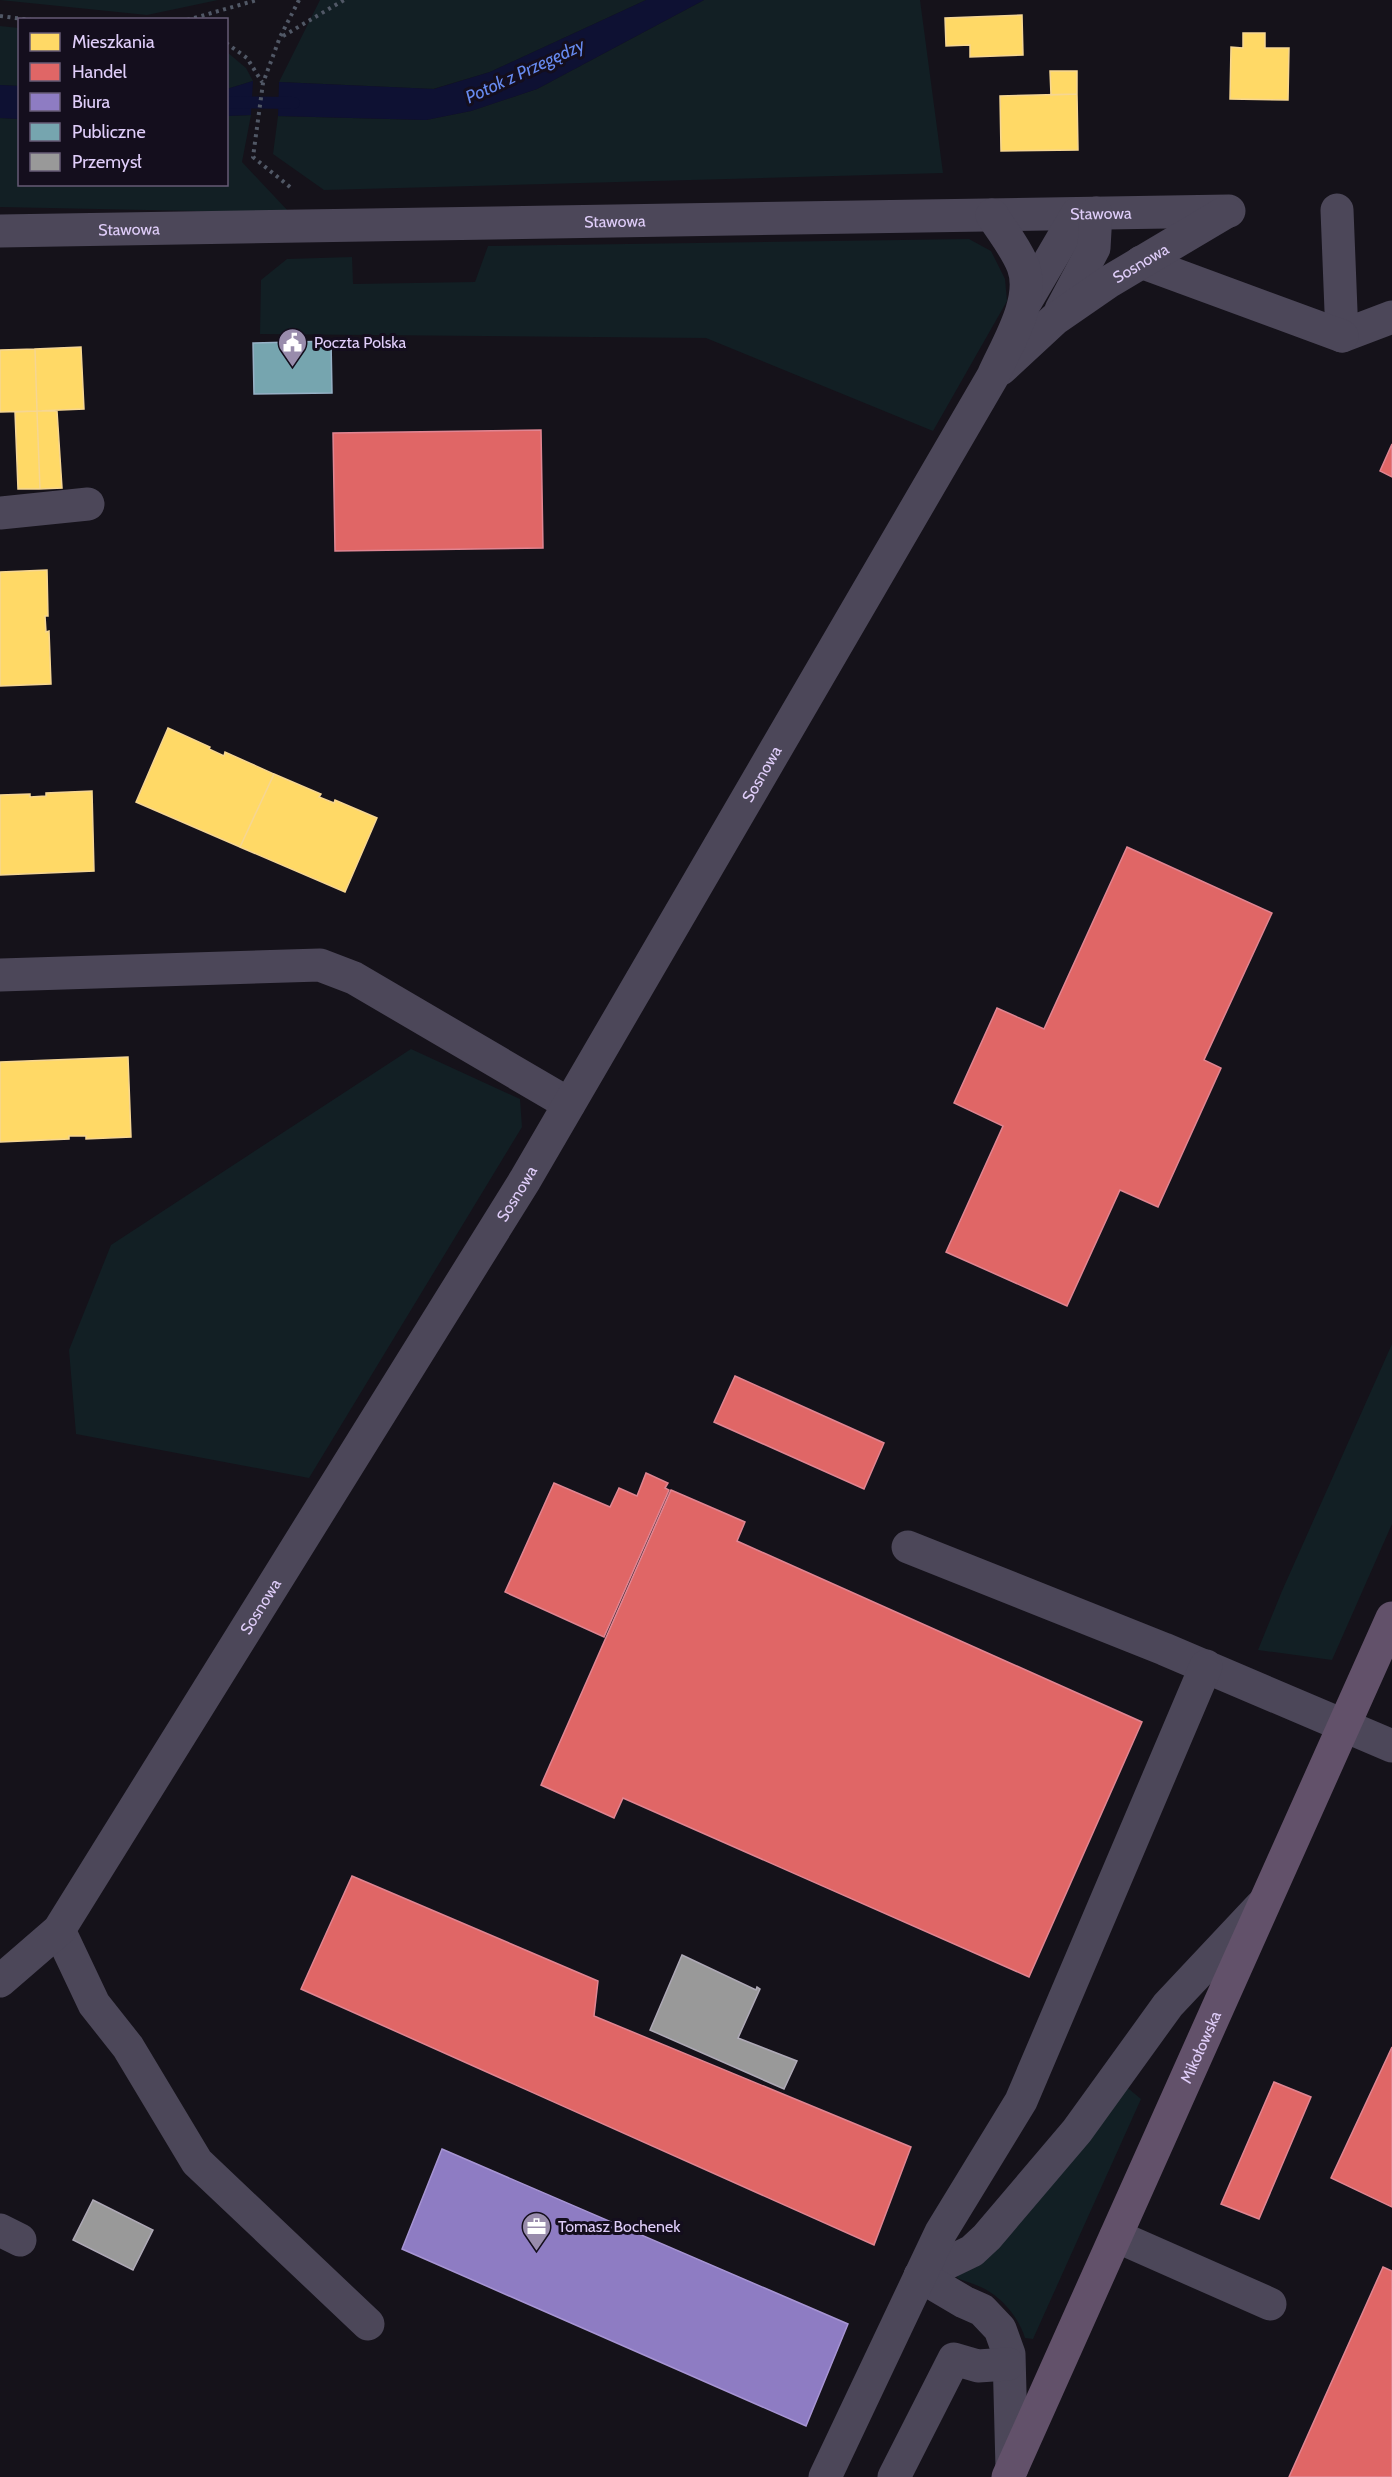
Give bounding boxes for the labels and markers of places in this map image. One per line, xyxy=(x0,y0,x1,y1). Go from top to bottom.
public building icon: Poczta Polska xyxy=(277,326,309,368)
place label: Poczta Polska xyxy=(314,333,406,352)
office icon: Tomasz Bochenek xyxy=(521,2210,553,2252)
place label: Tomasz Bochenek xyxy=(558,2217,681,2236)

